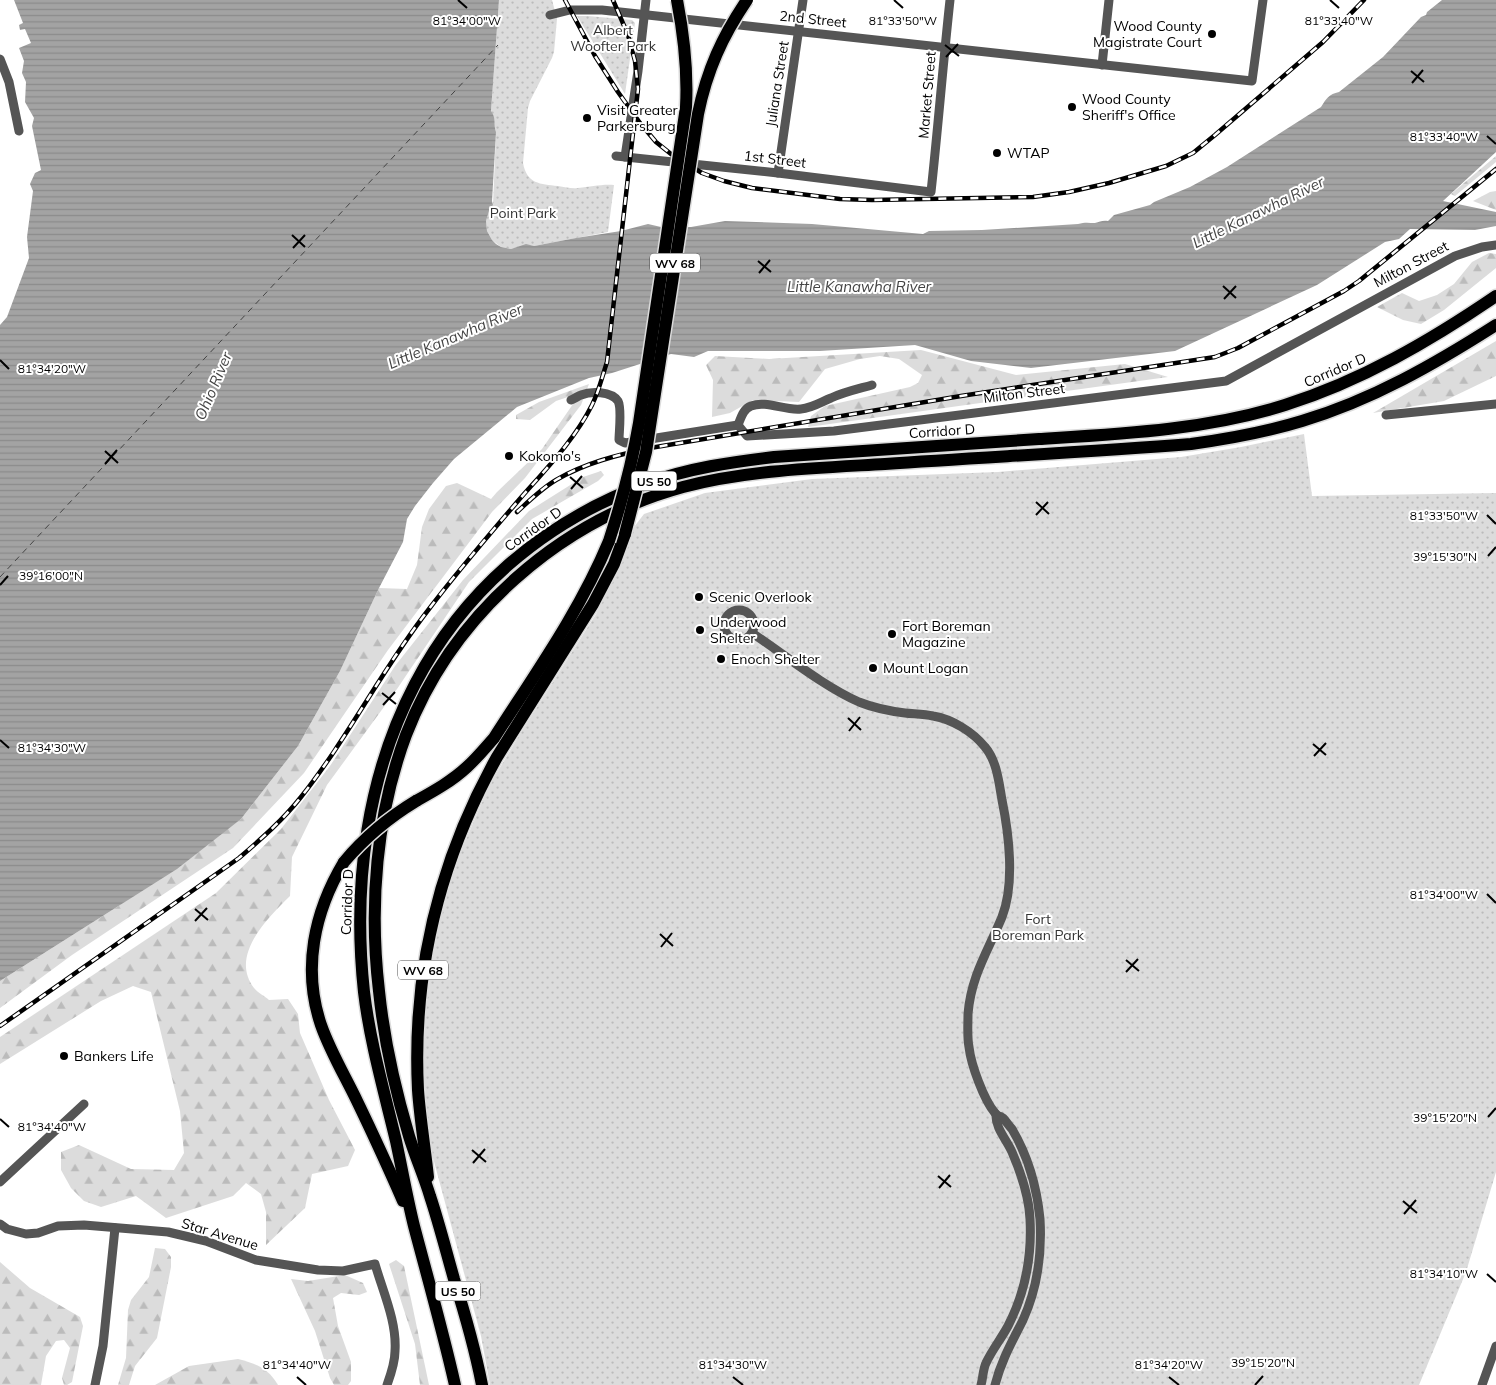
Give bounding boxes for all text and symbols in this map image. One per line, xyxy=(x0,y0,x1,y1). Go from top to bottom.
street label: 2nd Street xyxy=(779,7,848,31)
text: 81°34'00"W xyxy=(433,13,501,28)
text: 81°33'50"W xyxy=(869,13,937,28)
text: 81°33'40"W xyxy=(1305,13,1373,28)
place label: Wood County Magistrate Court xyxy=(1093,17,1203,51)
park label: Albert Woofter Park xyxy=(570,21,657,55)
marker: Wood County Magistrate Court xyxy=(1206,28,1218,40)
street label: Juliana Street xyxy=(761,40,793,128)
street label: Market Street xyxy=(914,51,940,139)
place label: Wood County Sheriff's Office xyxy=(1082,90,1176,124)
place label: Visit Greater Parkersburg xyxy=(597,101,679,135)
marker: Wood County Sheriff's Office xyxy=(1066,101,1078,113)
marker: Visit Greater Parkersburg xyxy=(581,112,593,124)
text: 81°33'40"W xyxy=(1410,129,1478,144)
place label: WTAP xyxy=(1007,144,1050,162)
street label: 1st Street xyxy=(743,146,807,172)
marker: WTAP xyxy=(991,147,1003,159)
water label: Little Kanawha River xyxy=(1189,172,1327,252)
park label: Point Park xyxy=(490,204,557,222)
street label: Milton Street xyxy=(1371,237,1452,291)
road number: WV 68 xyxy=(650,254,700,272)
water label: Little Kanawha River xyxy=(787,277,932,296)
water label: Little Kanawha River xyxy=(385,299,526,373)
water label: Ohio River xyxy=(190,349,236,423)
street label: Corridor D xyxy=(1301,349,1369,391)
text: 81°34'20"W xyxy=(18,361,86,376)
street label: Milton Street xyxy=(982,379,1066,407)
street label: Corridor D xyxy=(908,420,976,442)
place label: Kokomo's xyxy=(519,447,581,465)
marker: Kokomo's xyxy=(503,450,515,462)
road number: US 50 xyxy=(632,472,676,491)
street label: Corridor D xyxy=(501,503,565,555)
text: 81°33'50"W xyxy=(1410,508,1478,523)
text: 39°15'30"N xyxy=(1413,549,1477,564)
text: 39°16'00"N xyxy=(19,568,83,583)
place label: Scenic Overlook xyxy=(709,588,812,606)
marker: Scenic Overlook xyxy=(693,591,705,603)
place label: Underwood Shelter xyxy=(710,613,786,647)
place label: Fort Boreman Magazine xyxy=(902,617,991,651)
marker: Underwood Shelter xyxy=(694,624,706,636)
marker: Fort Boreman Magazine xyxy=(886,628,898,640)
place label: Enoch Shelter xyxy=(731,650,821,668)
marker: Enoch Shelter xyxy=(715,653,727,665)
place label: Mount Logan xyxy=(883,659,968,677)
marker: Mount Logan xyxy=(867,662,879,674)
text: 81°34'30"W xyxy=(18,740,86,755)
street label: Corridor D xyxy=(337,869,357,935)
text: 81°34'00"W xyxy=(1410,887,1478,902)
park label: Fort Boreman Park xyxy=(992,910,1085,944)
road number: WV 68 xyxy=(398,960,448,980)
place label: Bankers Life xyxy=(74,1047,154,1065)
marker: Bankers Life xyxy=(58,1050,70,1062)
text: 39°15'20"N xyxy=(1413,1110,1477,1125)
text: 81°34'40"W xyxy=(18,1119,86,1134)
street label: Star Avenue xyxy=(179,1214,261,1254)
text: 81°34'10"W xyxy=(1410,1266,1478,1281)
road number: US 50 xyxy=(436,1282,480,1300)
text: 39°15'20"N xyxy=(1231,1355,1295,1370)
text: 81°34'40"W xyxy=(263,1357,331,1372)
text: 81°34'30"W xyxy=(699,1357,767,1372)
text: 81°34'20"W xyxy=(1135,1357,1203,1372)

